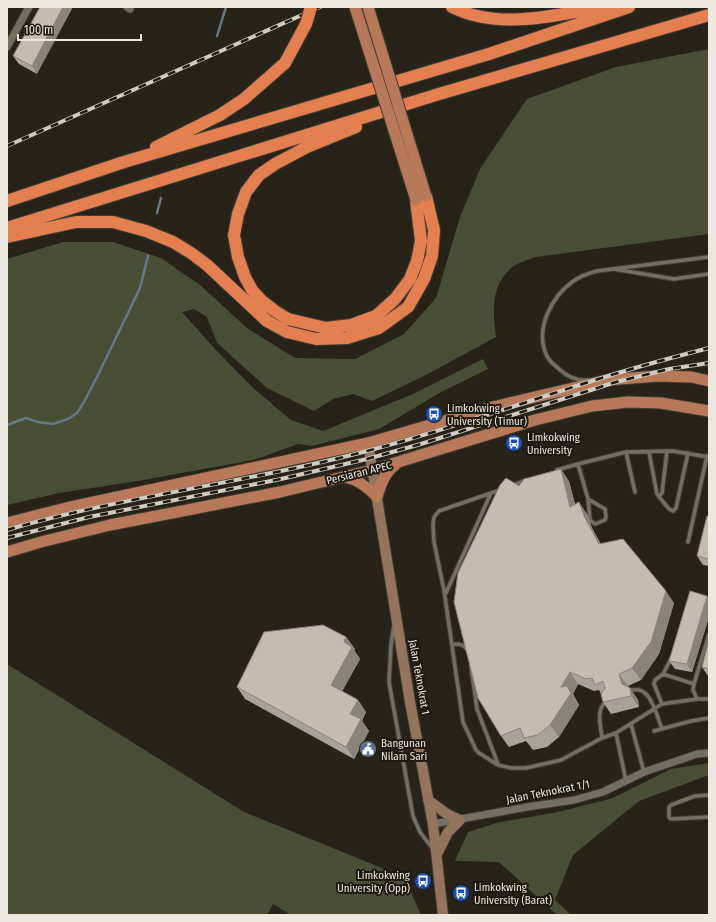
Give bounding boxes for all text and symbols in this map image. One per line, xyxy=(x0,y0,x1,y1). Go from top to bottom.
scale bar xyxy=(18,16,141,42)
text: 100 m xyxy=(24,23,53,37)
place label: Limkokwing University (Timur) xyxy=(447,402,527,428)
bus stop icon: Limkokwing University (Timur) xyxy=(424,404,444,424)
place label: Limkokwing University xyxy=(527,431,581,457)
bus stop icon: Limkokwing University xyxy=(504,433,524,453)
street label: Persiaran APEC xyxy=(325,459,393,487)
street label: Jalan Teknokrat 1 xyxy=(406,638,432,716)
place label: Bangunan Nilam Sari xyxy=(381,737,427,763)
public building icon: Bangunan Nilam Sari xyxy=(358,739,378,759)
street label: Jalan Teknokrat 1/1 xyxy=(505,778,591,806)
place label: Limkokwing University (Opp) xyxy=(337,869,411,895)
bus stop icon: Limkokwing University (Opp) xyxy=(413,871,433,891)
place label: Limkokwing University (Barat) xyxy=(474,881,552,907)
bus stop icon: Limkokwing University (Barat) xyxy=(451,883,471,903)

